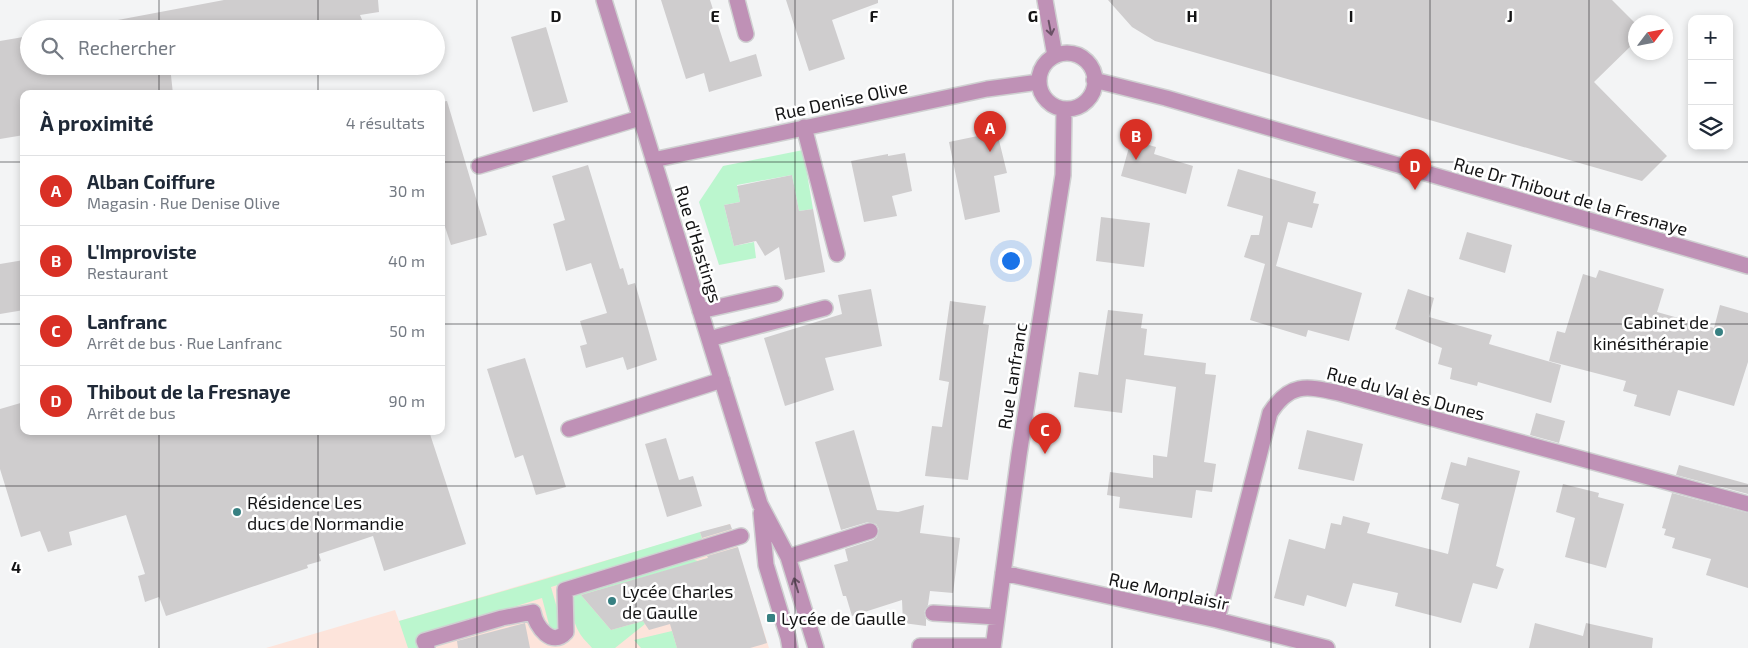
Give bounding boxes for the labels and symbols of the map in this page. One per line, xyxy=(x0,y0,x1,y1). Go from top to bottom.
text: D xyxy=(551,6,562,25)
text: E xyxy=(710,6,720,25)
text: F xyxy=(870,6,879,25)
text: G xyxy=(1028,6,1038,25)
text: H xyxy=(1186,6,1198,25)
text: I xyxy=(1349,6,1353,25)
text: J xyxy=(1507,6,1513,25)
north arrow xyxy=(1628,15,1673,60)
one-way arrow xyxy=(1046,20,1055,36)
street label: Rue Denise Olive xyxy=(773,75,909,125)
pin: A xyxy=(974,111,1006,152)
pin: B xyxy=(1120,119,1152,160)
pin: D xyxy=(1399,149,1431,190)
street label: Rue Dr Thibout de la Fresnaye xyxy=(1452,152,1690,240)
street label: Rue d'Hastings xyxy=(671,183,727,305)
your location xyxy=(998,248,1024,274)
place label: Cabinet de kinésithérapie xyxy=(1593,311,1709,354)
street label: Rue Lanfranc xyxy=(993,321,1031,431)
marker: Cabinet de kinésithérapie xyxy=(1713,326,1725,338)
street label: Rue du Val ès Dunes xyxy=(1325,361,1487,425)
pin: C xyxy=(1029,413,1061,454)
place label: Résidence Les ducs de Normandie xyxy=(247,491,404,534)
marker: Résidence Les ducs de Normandie xyxy=(231,506,243,518)
text: 4 xyxy=(11,557,21,576)
street label: Rue Monplaisir xyxy=(1107,568,1231,614)
one-way arrow xyxy=(791,577,801,593)
place label: Lycée Charles de Gaulle xyxy=(622,580,733,623)
marker: Lycée Charles de Gaulle xyxy=(606,595,618,607)
place label: Lycée de Gaulle xyxy=(781,607,906,629)
marker: Lycée de Gaulle xyxy=(765,612,777,624)

